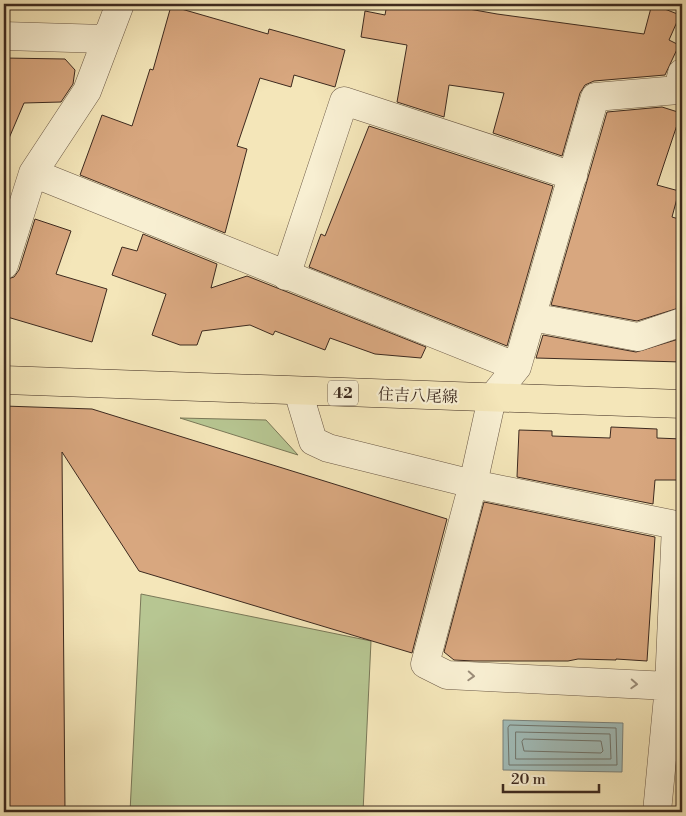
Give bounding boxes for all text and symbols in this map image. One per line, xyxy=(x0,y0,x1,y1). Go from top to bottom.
road number: 42 xyxy=(328,380,358,406)
street label: 住吉八尾線 xyxy=(378,385,458,407)
one-way arrow xyxy=(468,671,476,682)
one-way arrow xyxy=(630,679,638,690)
scale bar xyxy=(503,761,600,793)
text: 20 m xyxy=(511,770,546,789)

